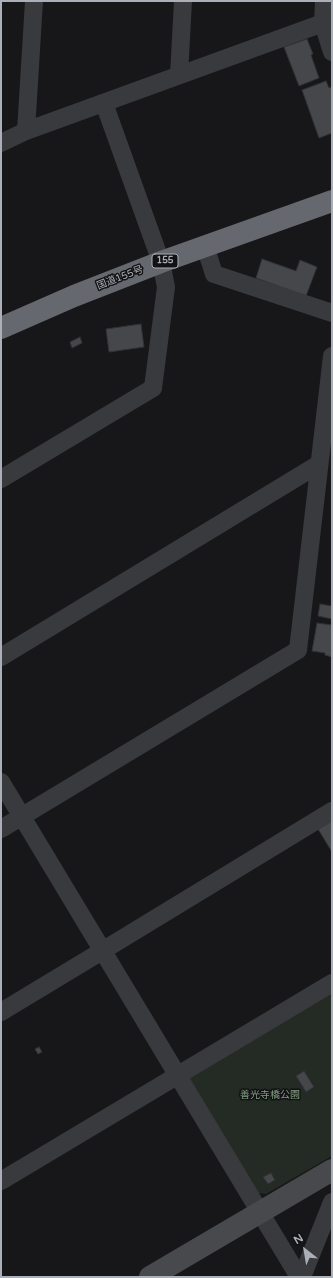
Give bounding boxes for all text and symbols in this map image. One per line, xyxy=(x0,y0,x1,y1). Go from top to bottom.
road number: 155 xyxy=(152,254,178,268)
street label: 国道155号 xyxy=(95,264,145,292)
park label: 善光寺橋公園 xyxy=(240,1089,300,1101)
north arrow xyxy=(285,1230,325,1270)
text: N xyxy=(291,1231,306,1247)

